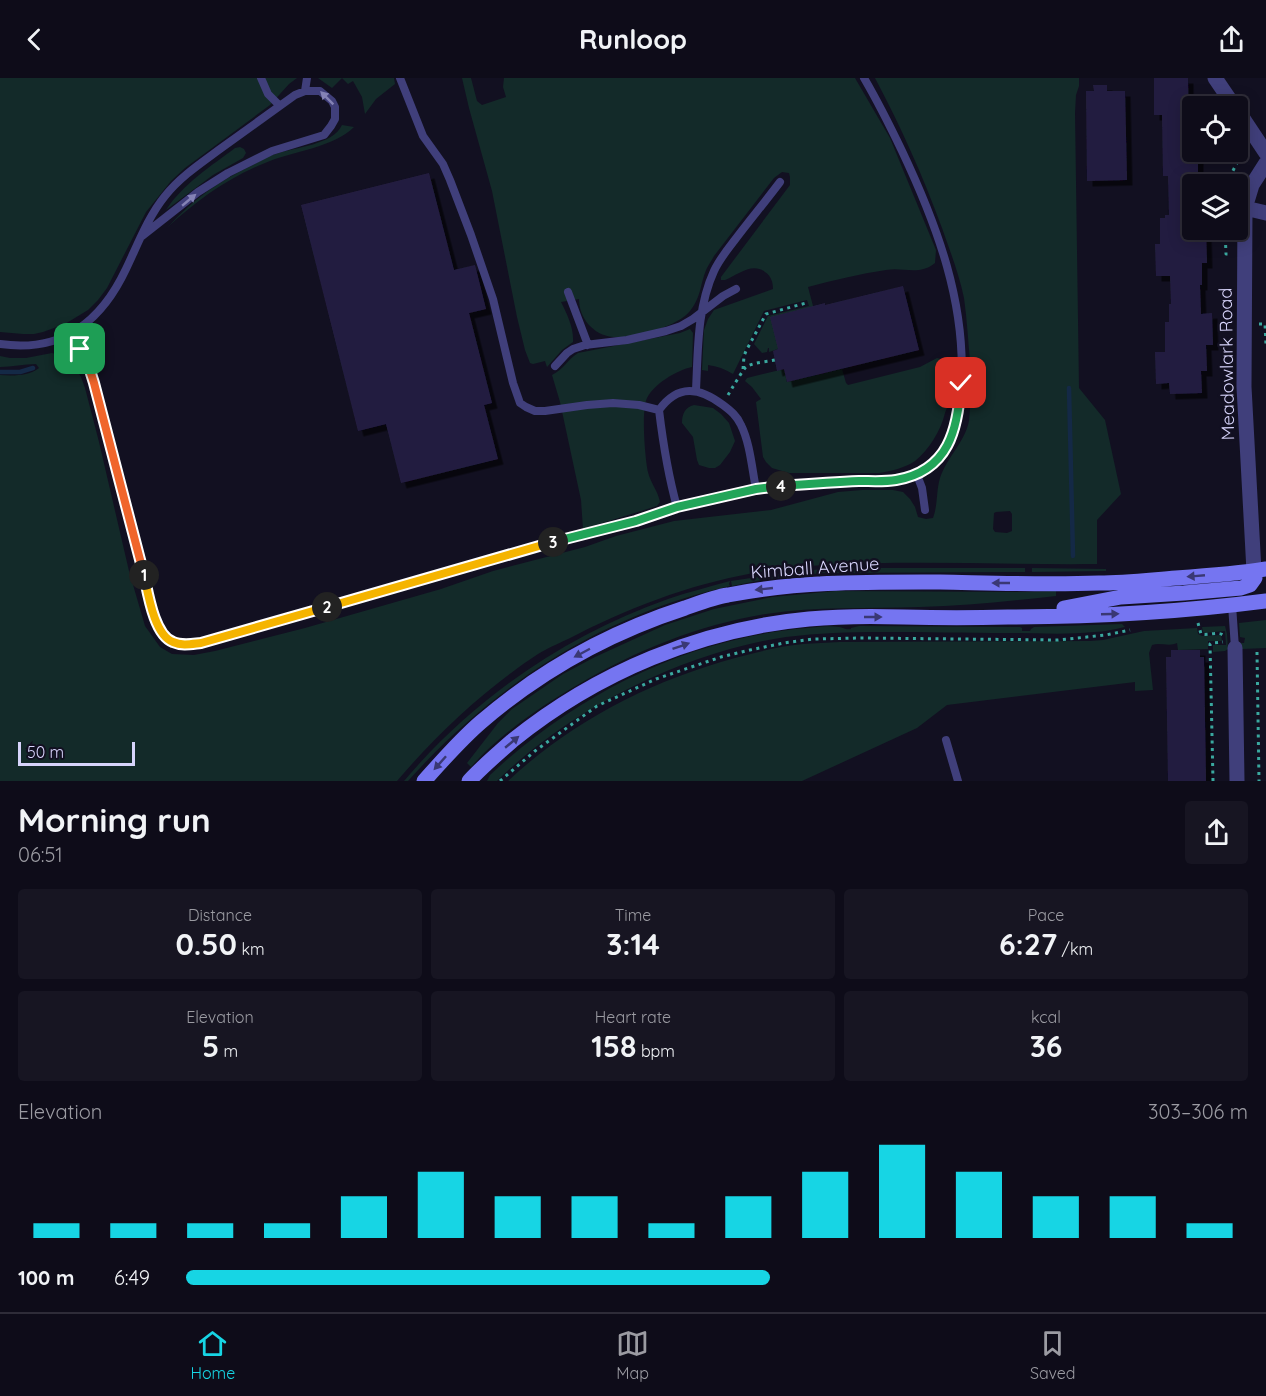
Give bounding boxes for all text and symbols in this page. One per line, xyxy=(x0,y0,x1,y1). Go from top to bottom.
text: Runloop xyxy=(579,22,687,56)
icon: back xyxy=(18,23,51,56)
icon: share xyxy=(1215,23,1248,56)
one-way arrow xyxy=(320,91,334,105)
map controls xyxy=(1182,96,1248,240)
button: locate xyxy=(1182,96,1248,162)
button: layers xyxy=(1182,174,1248,240)
one-way arrow xyxy=(181,194,196,207)
street label: Meadowlark Road xyxy=(1214,288,1239,440)
pin xyxy=(54,323,105,374)
icon: arrive xyxy=(63,332,96,365)
pin xyxy=(935,357,986,408)
icon: check xyxy=(944,366,977,399)
pin: 4 xyxy=(766,471,796,501)
text: 4 xyxy=(776,476,786,496)
pin: 3 xyxy=(538,527,568,557)
text: 3 xyxy=(549,532,557,552)
street label: Kimball Avenue xyxy=(750,552,880,583)
pin: 1 xyxy=(129,560,159,590)
text: 1 xyxy=(141,565,147,585)
one-way arrow xyxy=(1186,571,1205,581)
one-way arrow xyxy=(992,578,1011,588)
one-way arrow xyxy=(755,584,774,594)
pin: 2 xyxy=(312,592,342,622)
text: 2 xyxy=(322,597,332,617)
one-way arrow xyxy=(1100,609,1119,619)
one-way arrow xyxy=(863,612,882,622)
one-way arrow xyxy=(672,641,690,651)
one-way arrow xyxy=(573,648,590,658)
one-way arrow xyxy=(504,735,520,748)
scale bar xyxy=(18,739,135,766)
text: 50 m xyxy=(27,742,64,762)
one-way arrow xyxy=(433,756,447,771)
text: Morning run xyxy=(18,799,211,840)
button: share xyxy=(1185,801,1248,864)
text: 06:51 xyxy=(18,842,63,867)
text: Distance xyxy=(188,905,252,925)
text: Time xyxy=(615,905,651,925)
text: Pace xyxy=(1028,905,1064,925)
text: 0.50 xyxy=(175,925,237,963)
text: 3:14 xyxy=(606,925,660,963)
text: 6:27 xyxy=(999,925,1057,963)
text: km xyxy=(237,939,265,959)
text: /km xyxy=(1057,939,1093,959)
text: Elevation xyxy=(186,1007,254,1027)
text: Heart rate xyxy=(595,1007,671,1027)
text: kcal xyxy=(1031,1007,1061,1027)
text: 5 xyxy=(202,1027,219,1065)
text: 158 xyxy=(591,1027,637,1065)
text: 36 xyxy=(1030,1027,1062,1065)
text: m xyxy=(219,1041,238,1061)
text: bpm xyxy=(637,1041,675,1061)
text: Elevation xyxy=(18,1099,102,1124)
text: 303–306 m xyxy=(1148,1099,1248,1124)
text: 100 m xyxy=(18,1265,74,1290)
text: 6:49 xyxy=(114,1265,150,1290)
tab: Home xyxy=(190,1327,235,1383)
tab: Map xyxy=(616,1327,649,1383)
tab: Saved xyxy=(1030,1327,1076,1383)

